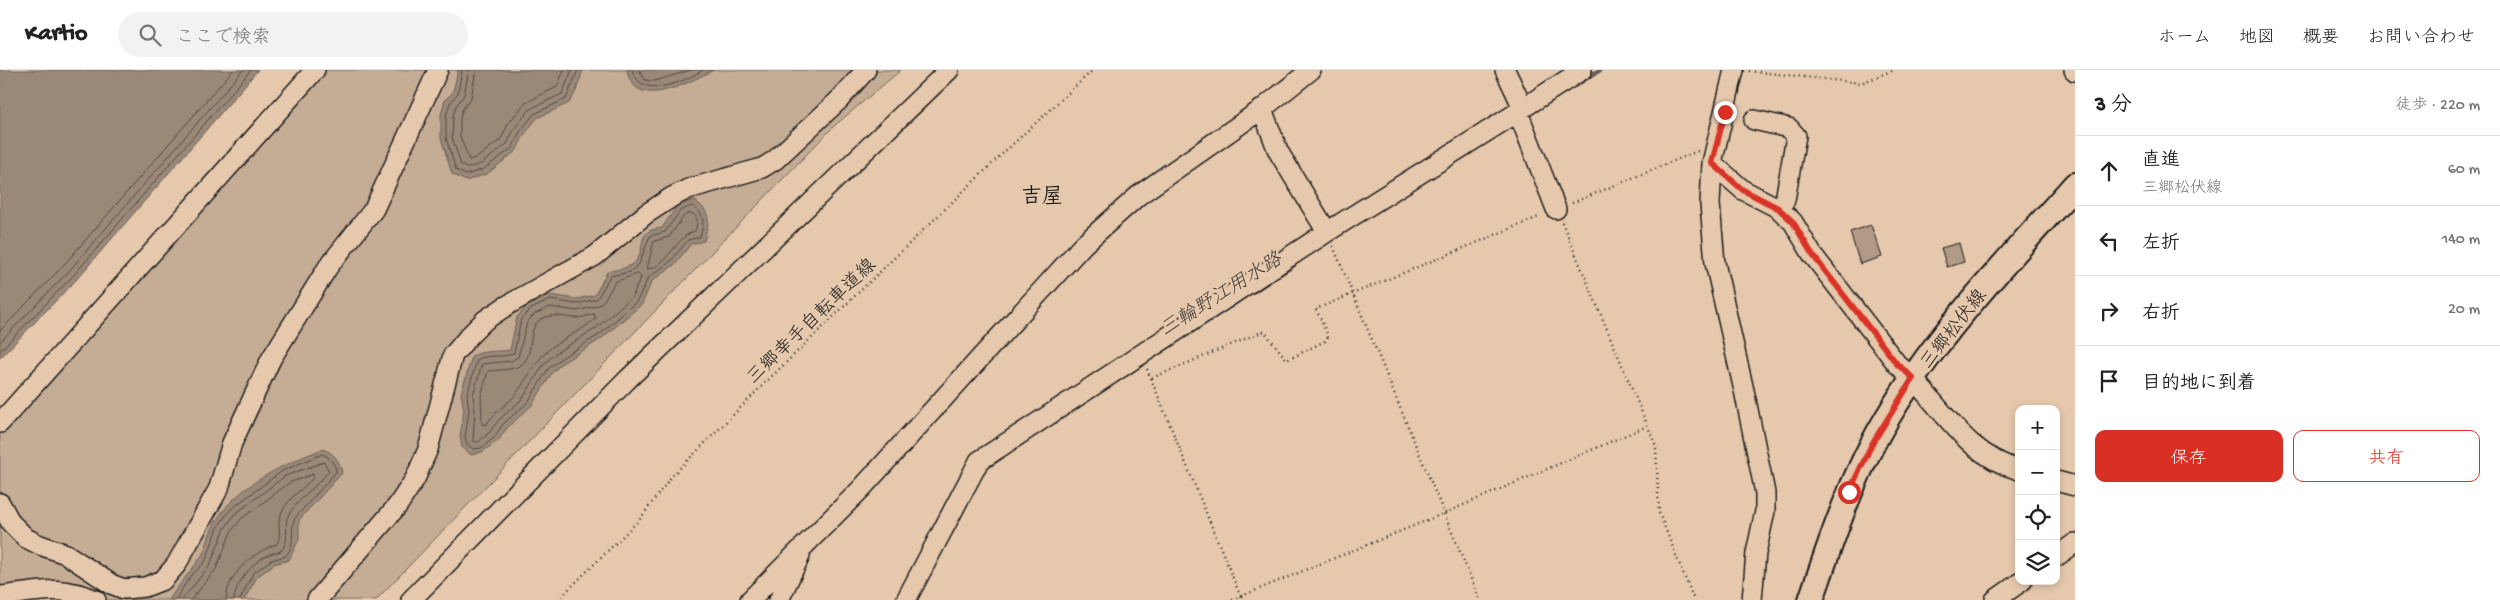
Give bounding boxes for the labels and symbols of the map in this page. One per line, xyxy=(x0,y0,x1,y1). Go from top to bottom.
route end xyxy=(1714,101,1737,124)
district label: 吉屋 xyxy=(1021,184,1063,211)
water label: 三輪野江用水路 xyxy=(1156,248,1288,343)
street label: 三郷幸手自転車道線 xyxy=(742,254,882,390)
street label: 三郷松伏線 xyxy=(1916,285,1993,375)
route start xyxy=(1838,481,1861,504)

